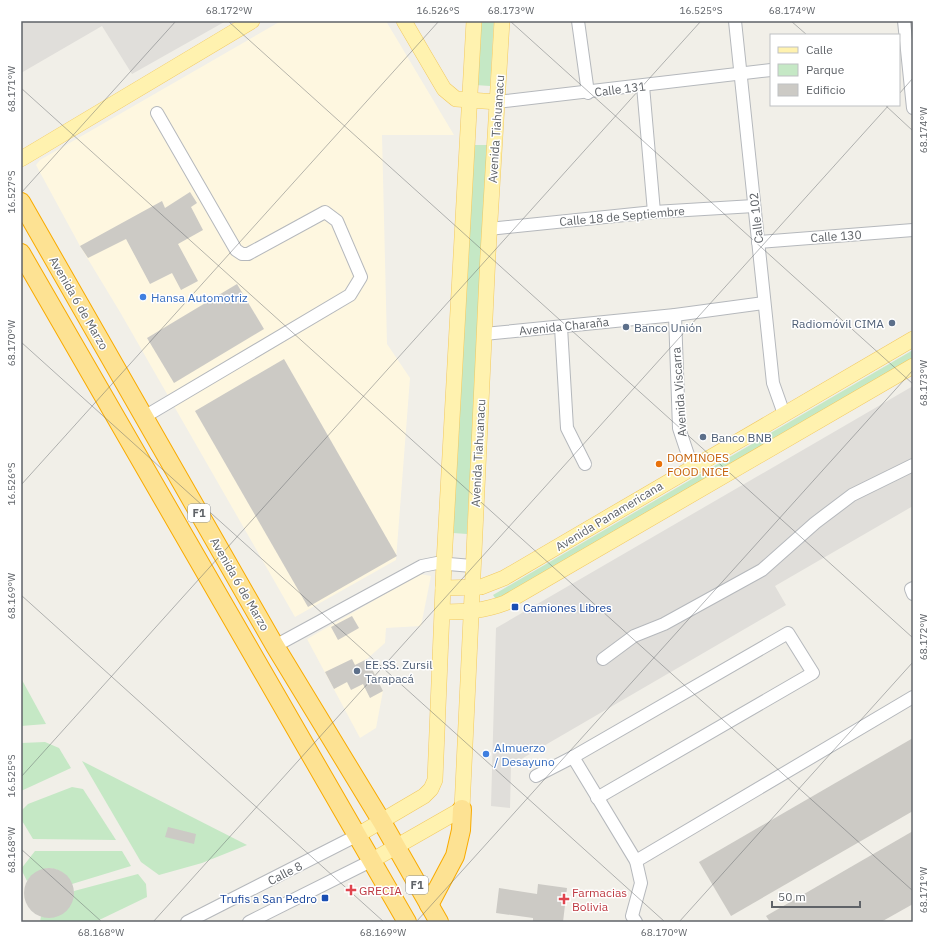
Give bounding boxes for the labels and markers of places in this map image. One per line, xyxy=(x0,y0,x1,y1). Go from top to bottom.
place label: Hansa Automotriz xyxy=(151,290,248,305)
marker: Hansa Automotriz xyxy=(138,292,148,302)
place label: Radiomóvil CIMA xyxy=(792,316,884,331)
marker: Radiomóvil CIMA xyxy=(887,318,897,328)
place label: Banco Unión xyxy=(634,320,702,335)
marker: Banco Unión xyxy=(621,322,631,332)
place label: Banco BNB xyxy=(711,430,772,445)
marker: Banco BNB xyxy=(698,432,708,442)
place label: DOMINOES FOOD NICE xyxy=(667,450,729,479)
marker: DOMINOES FOOD NICE xyxy=(654,459,664,469)
place label: Camiones Libres xyxy=(523,600,612,615)
marker: Camiones Libres xyxy=(510,602,520,612)
place label: EE.SS. Zursil Tarapacá xyxy=(365,657,432,686)
marker: EE.SS. Zursil Tarapacá xyxy=(352,666,362,676)
place label: Almuerzo / Desayuno xyxy=(494,740,555,769)
marker: Almuerzo / Desayuno xyxy=(481,749,491,759)
place label: GRECIA xyxy=(359,883,402,898)
marker: GRECIA xyxy=(346,885,356,895)
place label: Farmacias Bolivia xyxy=(572,885,627,914)
place label: Trufis a San Pedro xyxy=(220,891,317,906)
marker: Trufis a San Pedro xyxy=(320,893,330,903)
marker: Farmacias Bolivia xyxy=(559,894,569,904)

